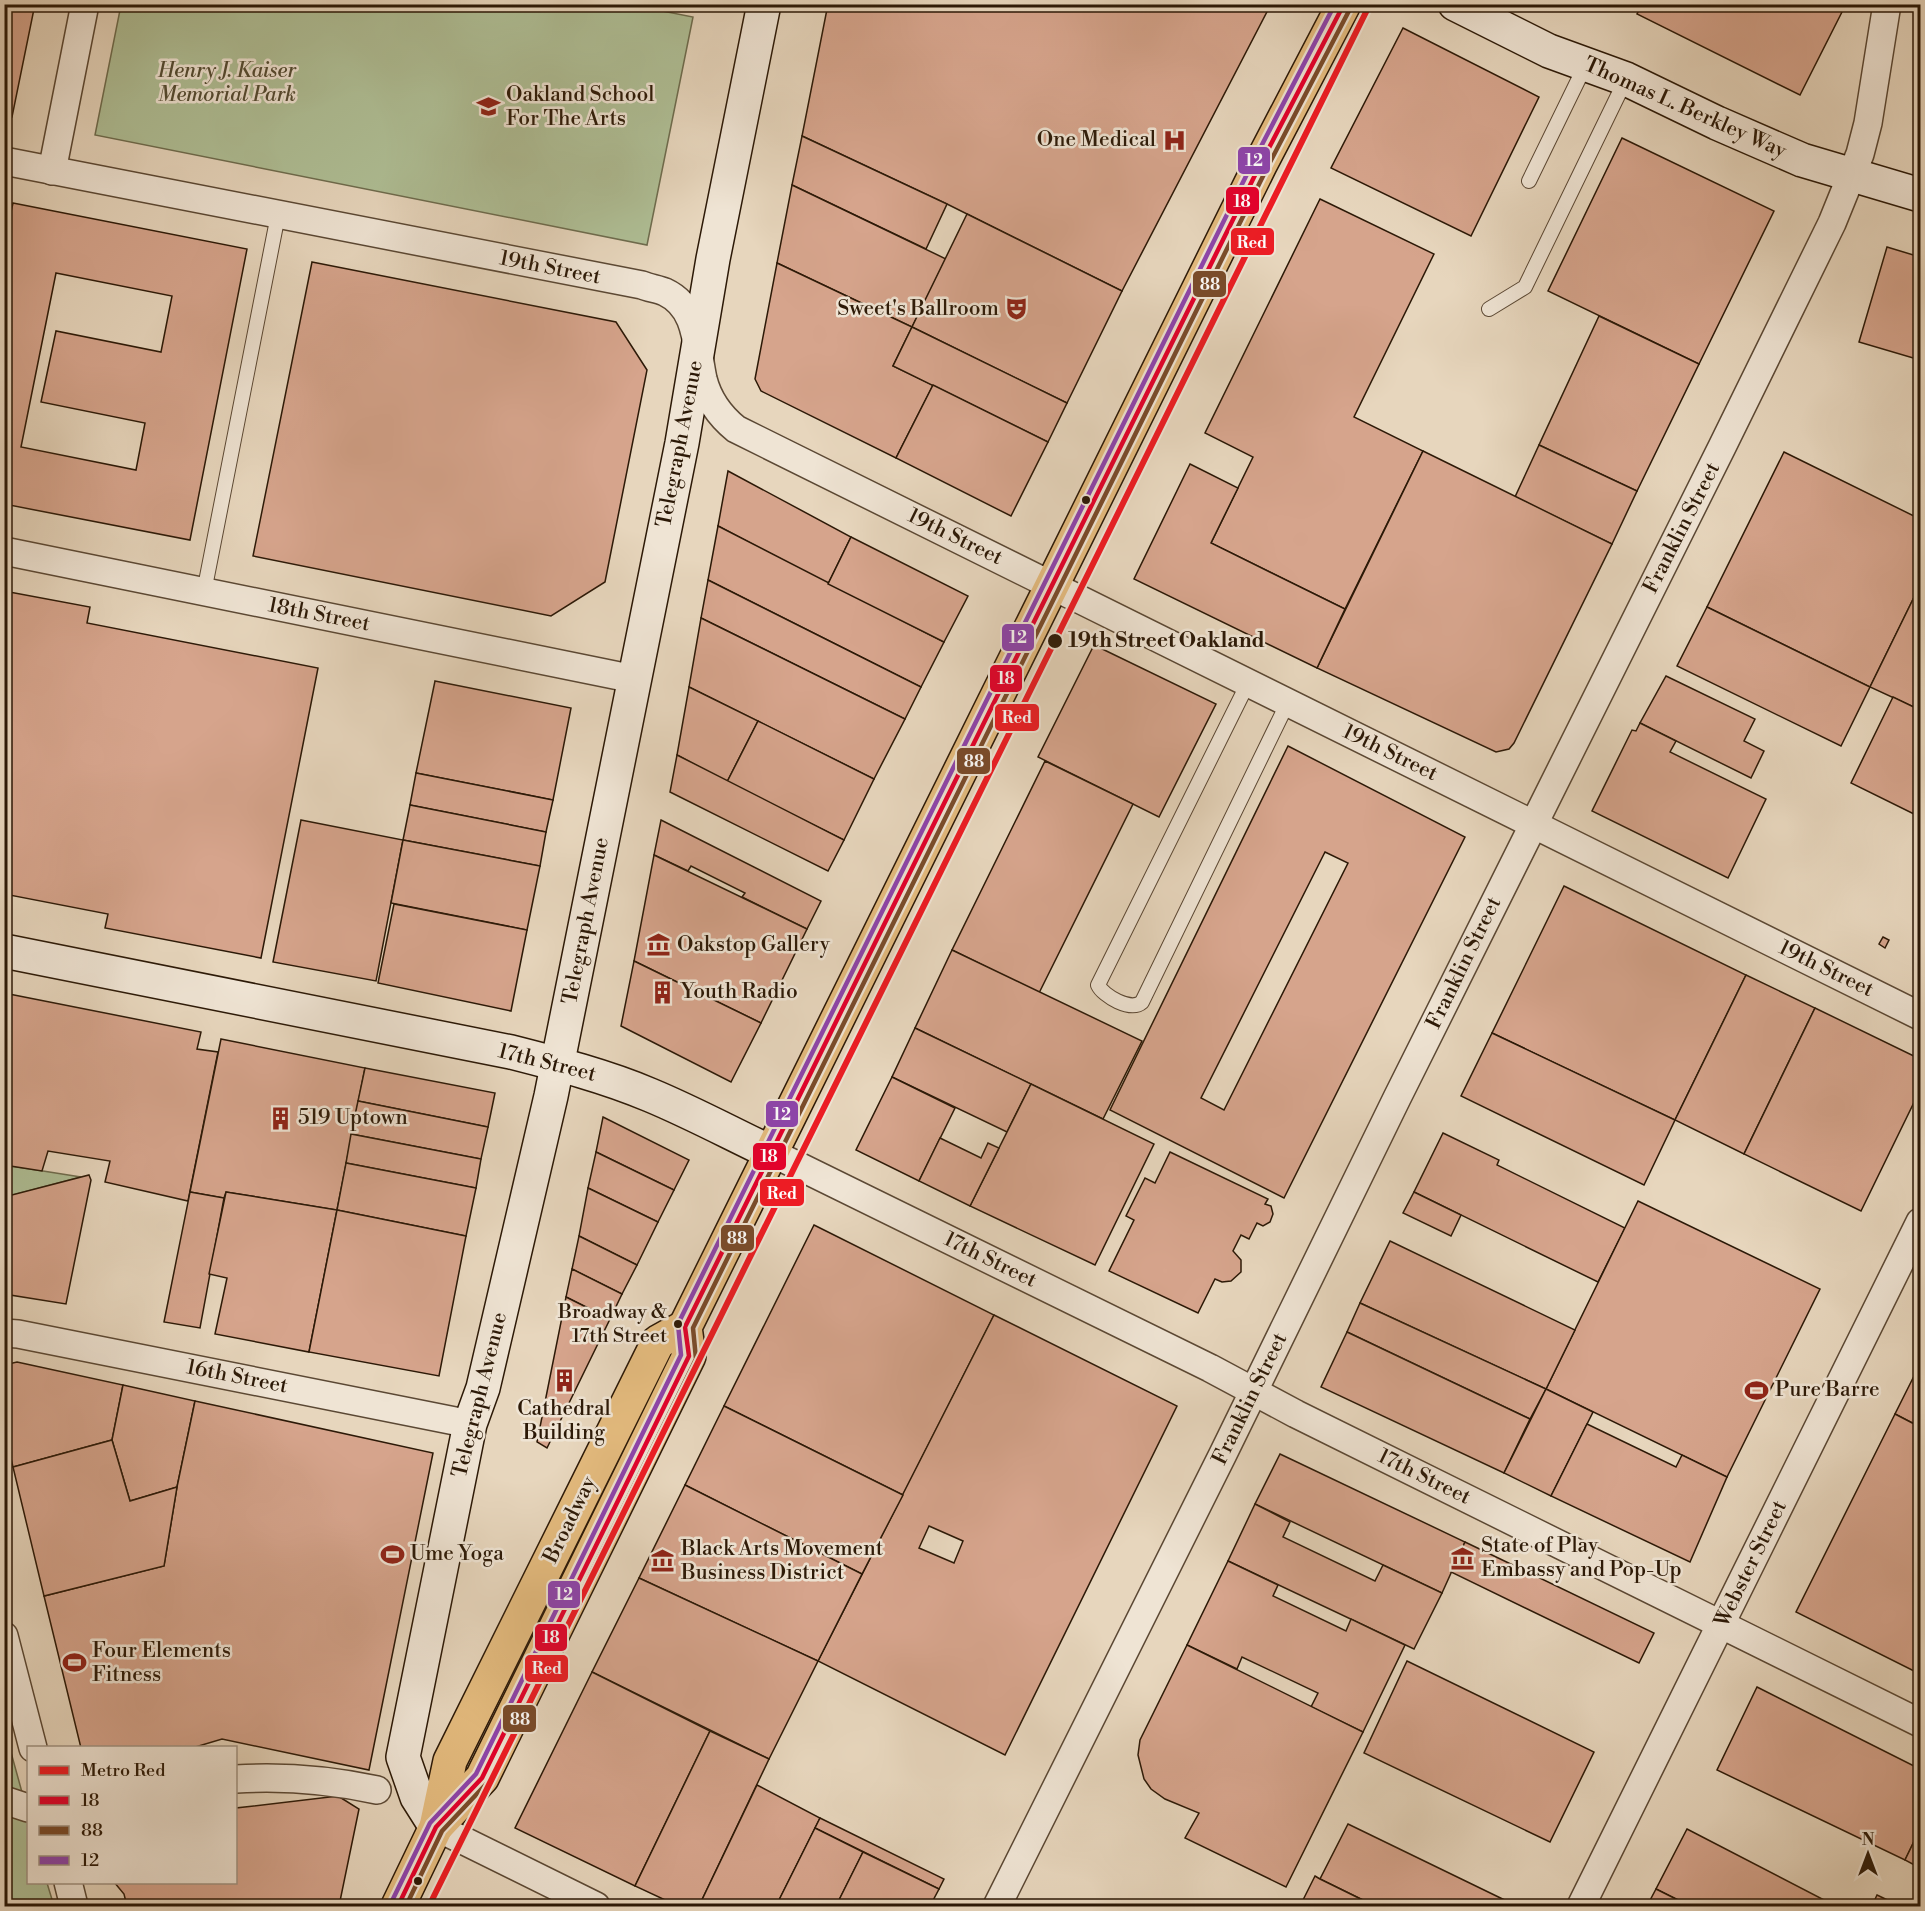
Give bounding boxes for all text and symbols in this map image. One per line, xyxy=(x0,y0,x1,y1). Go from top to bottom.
street label: Thomas L. Berkley Way xyxy=(1580,52,1791,165)
park label: Henry J. Kaiser Memorial Park xyxy=(157,58,297,108)
place label: Oakland School For The Arts xyxy=(506,82,654,132)
school or university icon: Oakland School For The Arts xyxy=(475,94,501,120)
place label: One Medical xyxy=(1037,127,1156,153)
hospital icon: One Medical xyxy=(1161,127,1187,153)
line badge: 12 xyxy=(1237,146,1271,175)
text: 12 xyxy=(1245,151,1263,171)
line badge: 18 xyxy=(1225,186,1260,215)
text: 18 xyxy=(1233,192,1251,212)
line badge: Red xyxy=(1230,227,1275,256)
text: Red xyxy=(1237,233,1267,253)
street label: 19th Street xyxy=(497,245,603,291)
line badge: 88 xyxy=(1192,270,1227,298)
text: 88 xyxy=(1200,275,1220,295)
place label: Sweet's Ballroom xyxy=(837,296,999,322)
theatre icon: Sweet's Ballroom xyxy=(1004,296,1030,322)
street label: Telegraph Avenue xyxy=(651,358,709,530)
street label: Franklin Street xyxy=(1638,458,1726,598)
unlabelled marker xyxy=(1080,494,1092,506)
street label: 19th Street xyxy=(903,503,1007,571)
street label: 18th Street xyxy=(266,592,373,638)
line badge: 12 xyxy=(1001,623,1035,652)
text: 12 xyxy=(1009,628,1027,648)
place label: 19th Street Oakland xyxy=(1068,628,1265,654)
marker: 19th Street Oakland xyxy=(1046,632,1064,650)
line badge: 18 xyxy=(989,664,1023,693)
text: 18 xyxy=(997,669,1015,689)
line badge: Red xyxy=(994,703,1040,732)
text: Red xyxy=(1002,708,1032,728)
street label: 19th Street xyxy=(1338,719,1442,787)
line badge: 88 xyxy=(956,747,991,775)
text: 88 xyxy=(964,752,984,772)
street label: Telegraph Avenue xyxy=(557,835,615,1007)
street label: Franklin Street xyxy=(1421,892,1507,1033)
museum icon: Oakstop Gallery xyxy=(646,932,672,958)
place label: Oakstop Gallery xyxy=(677,932,831,958)
street label: 19th Street xyxy=(1774,935,1878,1003)
building icon: Youth Radio xyxy=(650,979,676,1005)
place label: Youth Radio xyxy=(680,979,798,1005)
street label: 17th Street xyxy=(495,1038,599,1088)
line badge: 12 xyxy=(765,1100,799,1128)
building icon: 519 Uptown xyxy=(267,1105,293,1131)
place label: 519 Uptown xyxy=(298,1105,408,1131)
text: 12 xyxy=(773,1105,791,1125)
line badge: 18 xyxy=(752,1142,787,1171)
text: 18 xyxy=(760,1147,778,1167)
line badge: Red xyxy=(759,1178,805,1207)
text: Red xyxy=(767,1184,797,1204)
line badge: 88 xyxy=(720,1224,755,1252)
street label: 17th Street xyxy=(939,1226,1041,1294)
text: 88 xyxy=(727,1229,747,1249)
place label: Broadway & 17th Street xyxy=(557,1300,667,1349)
street label: Telegraph Avenue xyxy=(447,1310,513,1480)
marker: Broadway & 17th Street xyxy=(672,1318,684,1330)
street label: Franklin Street xyxy=(1207,1328,1293,1469)
street label: 16th Street xyxy=(184,1354,290,1400)
building icon: Cathedral Building xyxy=(551,1368,577,1394)
sports icon: Pure Barre xyxy=(1744,1377,1770,1403)
place label: Pure Barre xyxy=(1775,1377,1880,1403)
place label: Cathedral Building xyxy=(517,1396,611,1446)
street label: 17th Street xyxy=(1373,1443,1475,1511)
street label: Broadway xyxy=(537,1472,603,1569)
street label: Webster Street xyxy=(1709,1496,1793,1633)
place label: State of Play Embassy and Pop-Up xyxy=(1481,1533,1682,1583)
place label: Black Arts Movement Business District xyxy=(680,1536,884,1586)
sports icon: Ume Yoga xyxy=(379,1541,405,1567)
place label: Ume Yoga xyxy=(410,1541,504,1567)
museum icon: State of Play Embassy and Pop-Up xyxy=(1450,1545,1476,1571)
museum icon: Black Arts Movement Business District xyxy=(650,1548,676,1574)
line badge: 12 xyxy=(547,1580,581,1609)
text: 12 xyxy=(555,1585,573,1605)
line badge: 18 xyxy=(534,1623,568,1652)
text: 18 xyxy=(542,1628,560,1648)
place label: Four Elements Fitness xyxy=(92,1638,231,1688)
sports icon: Four Elements Fitness xyxy=(61,1650,87,1676)
line badge: Red xyxy=(524,1654,569,1683)
text: Red xyxy=(532,1659,562,1679)
line badge: 88 xyxy=(502,1704,537,1733)
text: 88 xyxy=(510,1710,530,1730)
legend xyxy=(27,1746,237,1884)
text: Metro Red xyxy=(81,1759,166,1782)
text: 18 xyxy=(81,1789,99,1812)
text: 88 xyxy=(81,1819,103,1842)
north arrow xyxy=(1838,1824,1898,1884)
text: N xyxy=(1862,1830,1875,1850)
text: 12 xyxy=(81,1849,99,1872)
unlabelled marker xyxy=(412,1875,424,1887)

